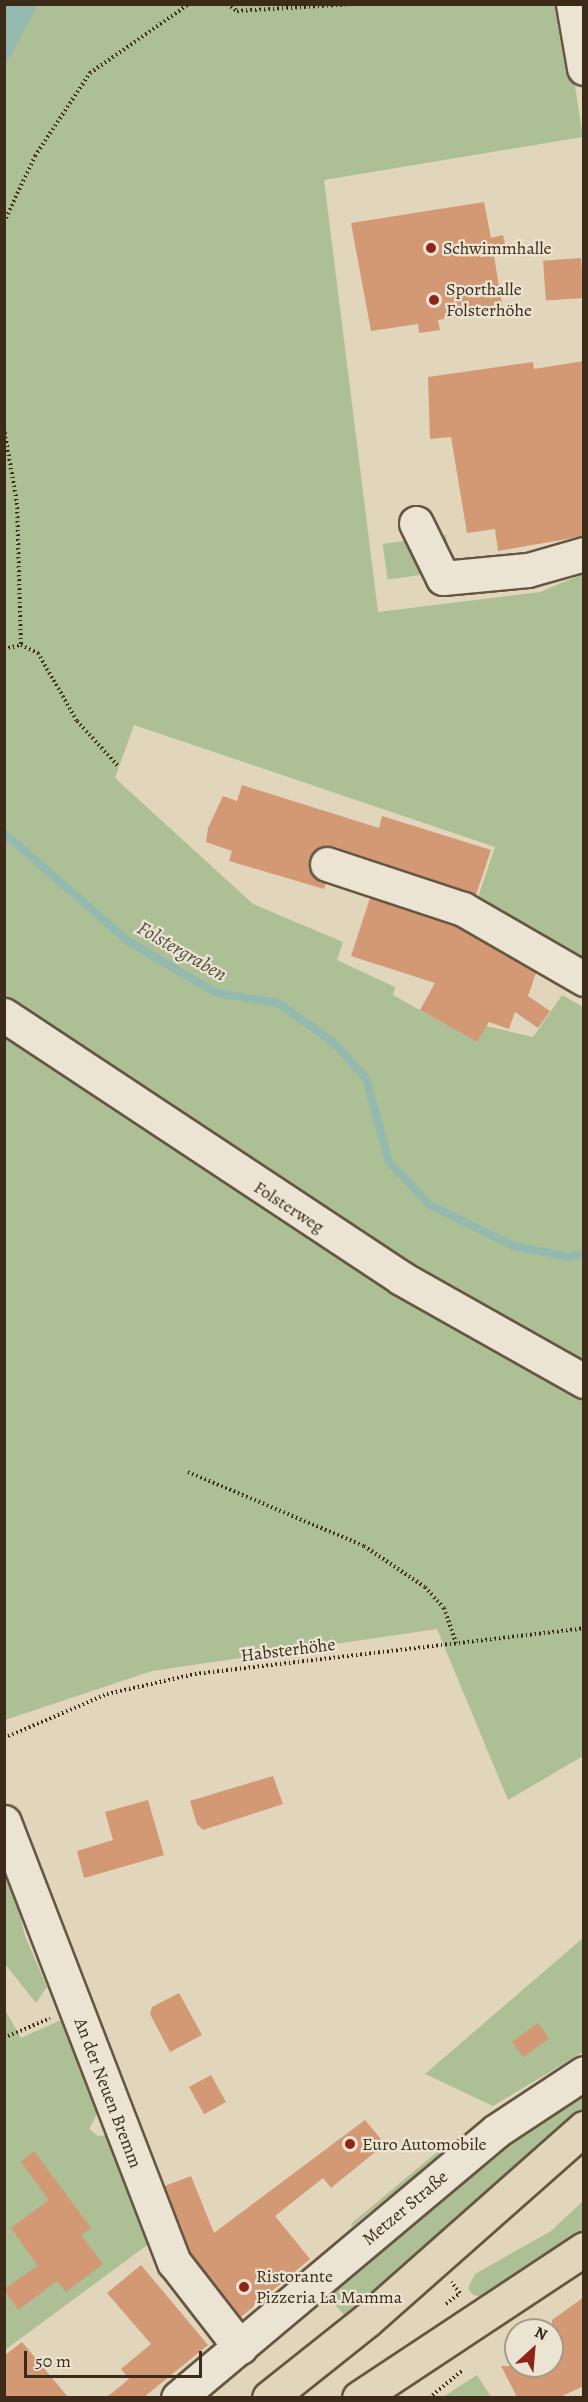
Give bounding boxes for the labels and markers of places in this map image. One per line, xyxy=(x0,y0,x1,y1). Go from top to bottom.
place label: Schwimmhalle xyxy=(443,237,552,259)
marker: Schwimmhalle xyxy=(424,241,438,255)
place label: Sporthalle Folsterhöhe xyxy=(446,279,532,322)
marker: Sporthalle Folsterhöhe xyxy=(427,293,441,307)
place label: Euro Automobile xyxy=(362,2133,487,2155)
marker: Euro Automobile xyxy=(343,2137,357,2151)
place label: Ristorante Pizzeria La Mamma xyxy=(256,2266,402,2308)
marker: Ristorante Pizzeria La Mamma xyxy=(237,2280,251,2294)

